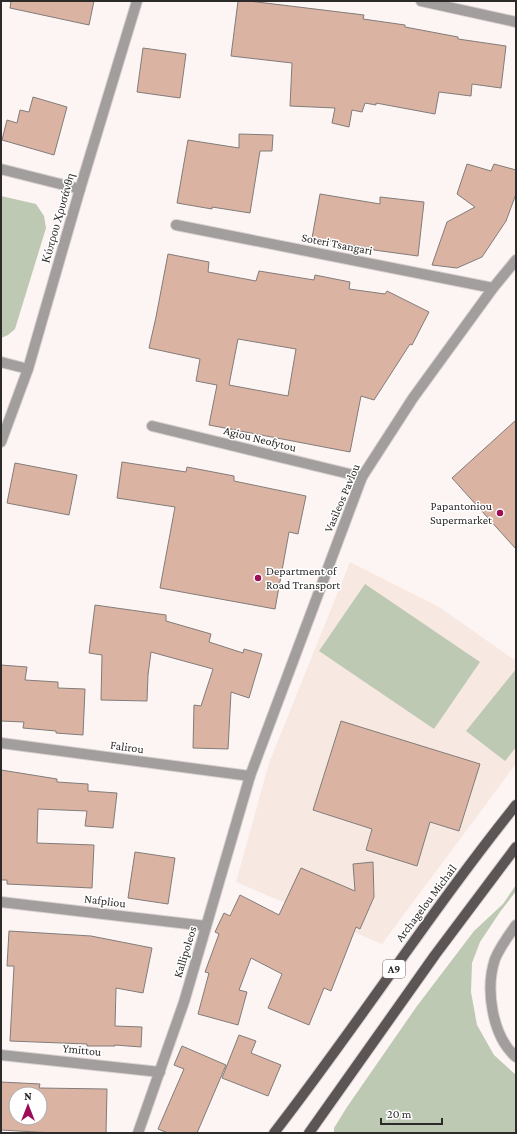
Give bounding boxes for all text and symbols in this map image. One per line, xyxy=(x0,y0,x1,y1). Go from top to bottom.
street label: Κύπρου Χρυσάνθη xyxy=(38,171,78,265)
street label: Soteri Tsangari xyxy=(300,230,374,258)
street label: Agiou Neofytou xyxy=(222,423,298,455)
street label: Vasileos Pavlou xyxy=(321,461,363,535)
place label: Papantoniou Supermarket xyxy=(430,499,493,527)
marker: Papantoniou Supermarket xyxy=(495,508,505,518)
place label: Department of Road Transport xyxy=(266,564,341,592)
marker: Department of Road Transport xyxy=(253,573,263,583)
street label: Falirou xyxy=(109,738,145,756)
street label: Archagelou Michail xyxy=(392,862,460,944)
street label: Nafpliou xyxy=(83,892,127,911)
street label: Kallipoleos xyxy=(171,924,200,979)
road number: A9 xyxy=(383,960,405,978)
street label: Ymittou xyxy=(62,1041,103,1059)
north arrow xyxy=(8,1086,48,1126)
text: N xyxy=(24,1090,32,1102)
scale bar xyxy=(381,1100,442,1126)
text: 20 m xyxy=(387,1107,412,1121)

